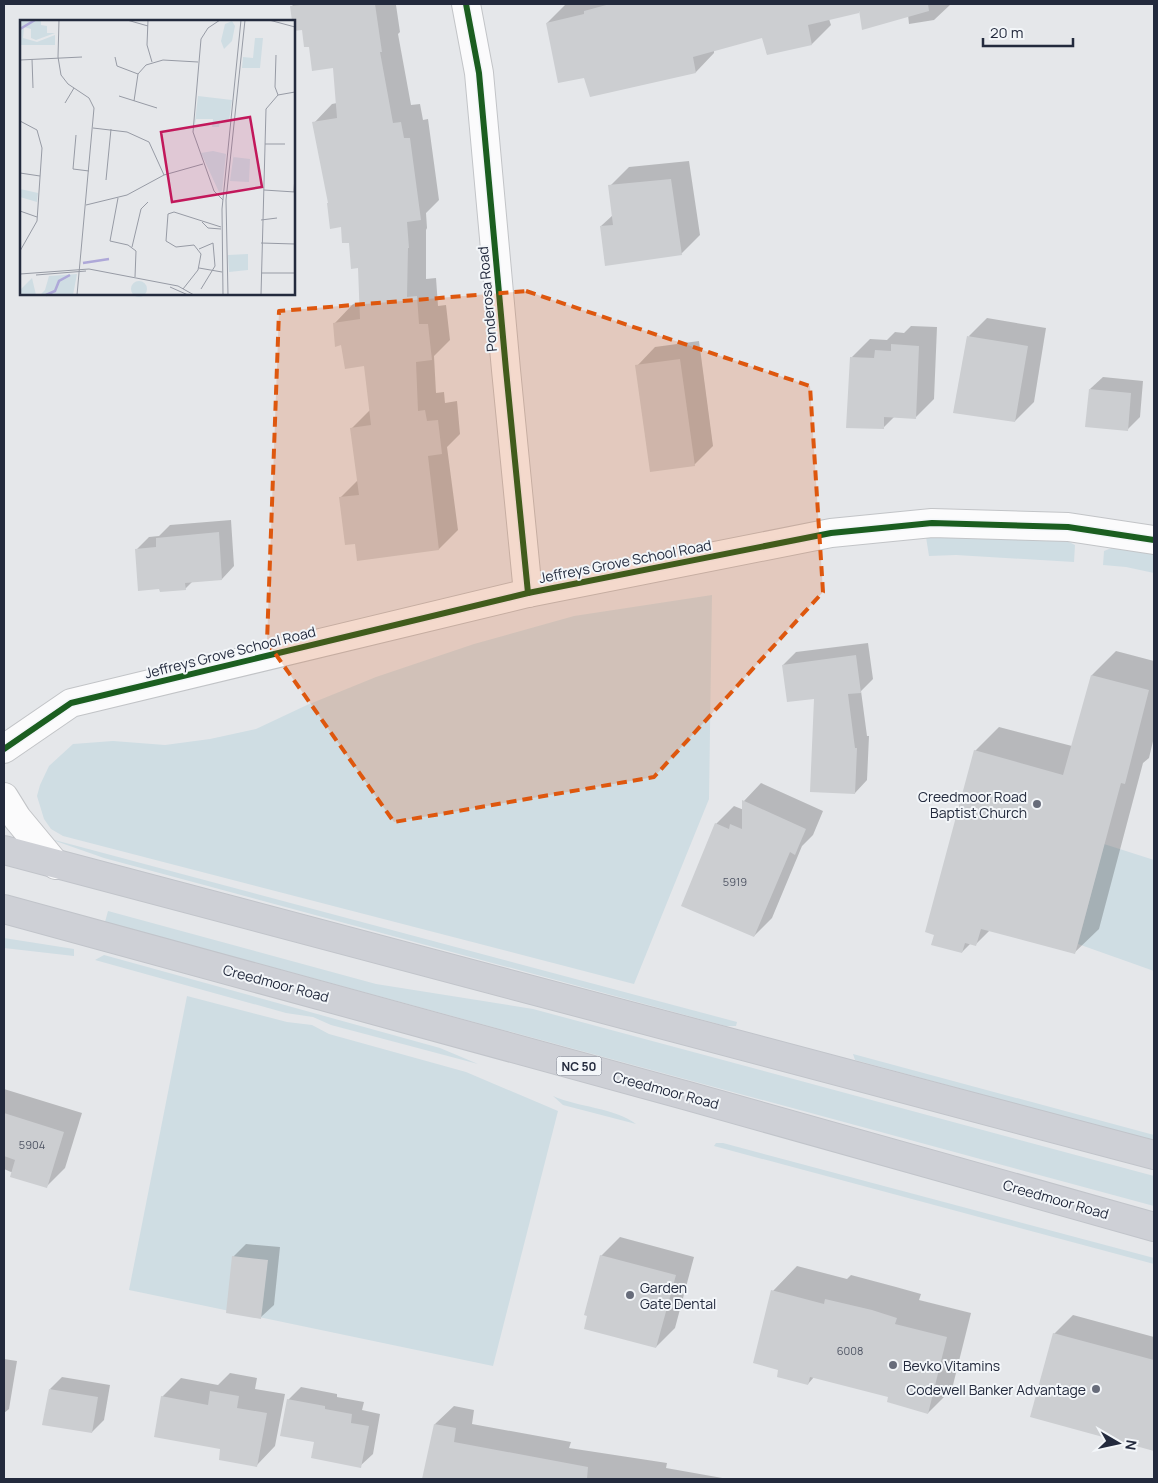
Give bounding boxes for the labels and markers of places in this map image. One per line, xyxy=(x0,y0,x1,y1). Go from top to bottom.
place label: Creedmoor Road Baptist Church xyxy=(918,787,1027,822)
marker: Creedmoor Road Baptist Church xyxy=(1031,798,1043,810)
place label: Garden Gate Dental xyxy=(640,1278,716,1313)
marker: Garden Gate Dental xyxy=(624,1289,636,1301)
place label: Bevko Vitamins xyxy=(903,1356,1000,1375)
marker: Bevko Vitamins xyxy=(887,1359,899,1371)
place label: Codewell Banker Advantage xyxy=(906,1380,1086,1399)
marker: Codewell Banker Advantage xyxy=(1090,1383,1102,1395)

